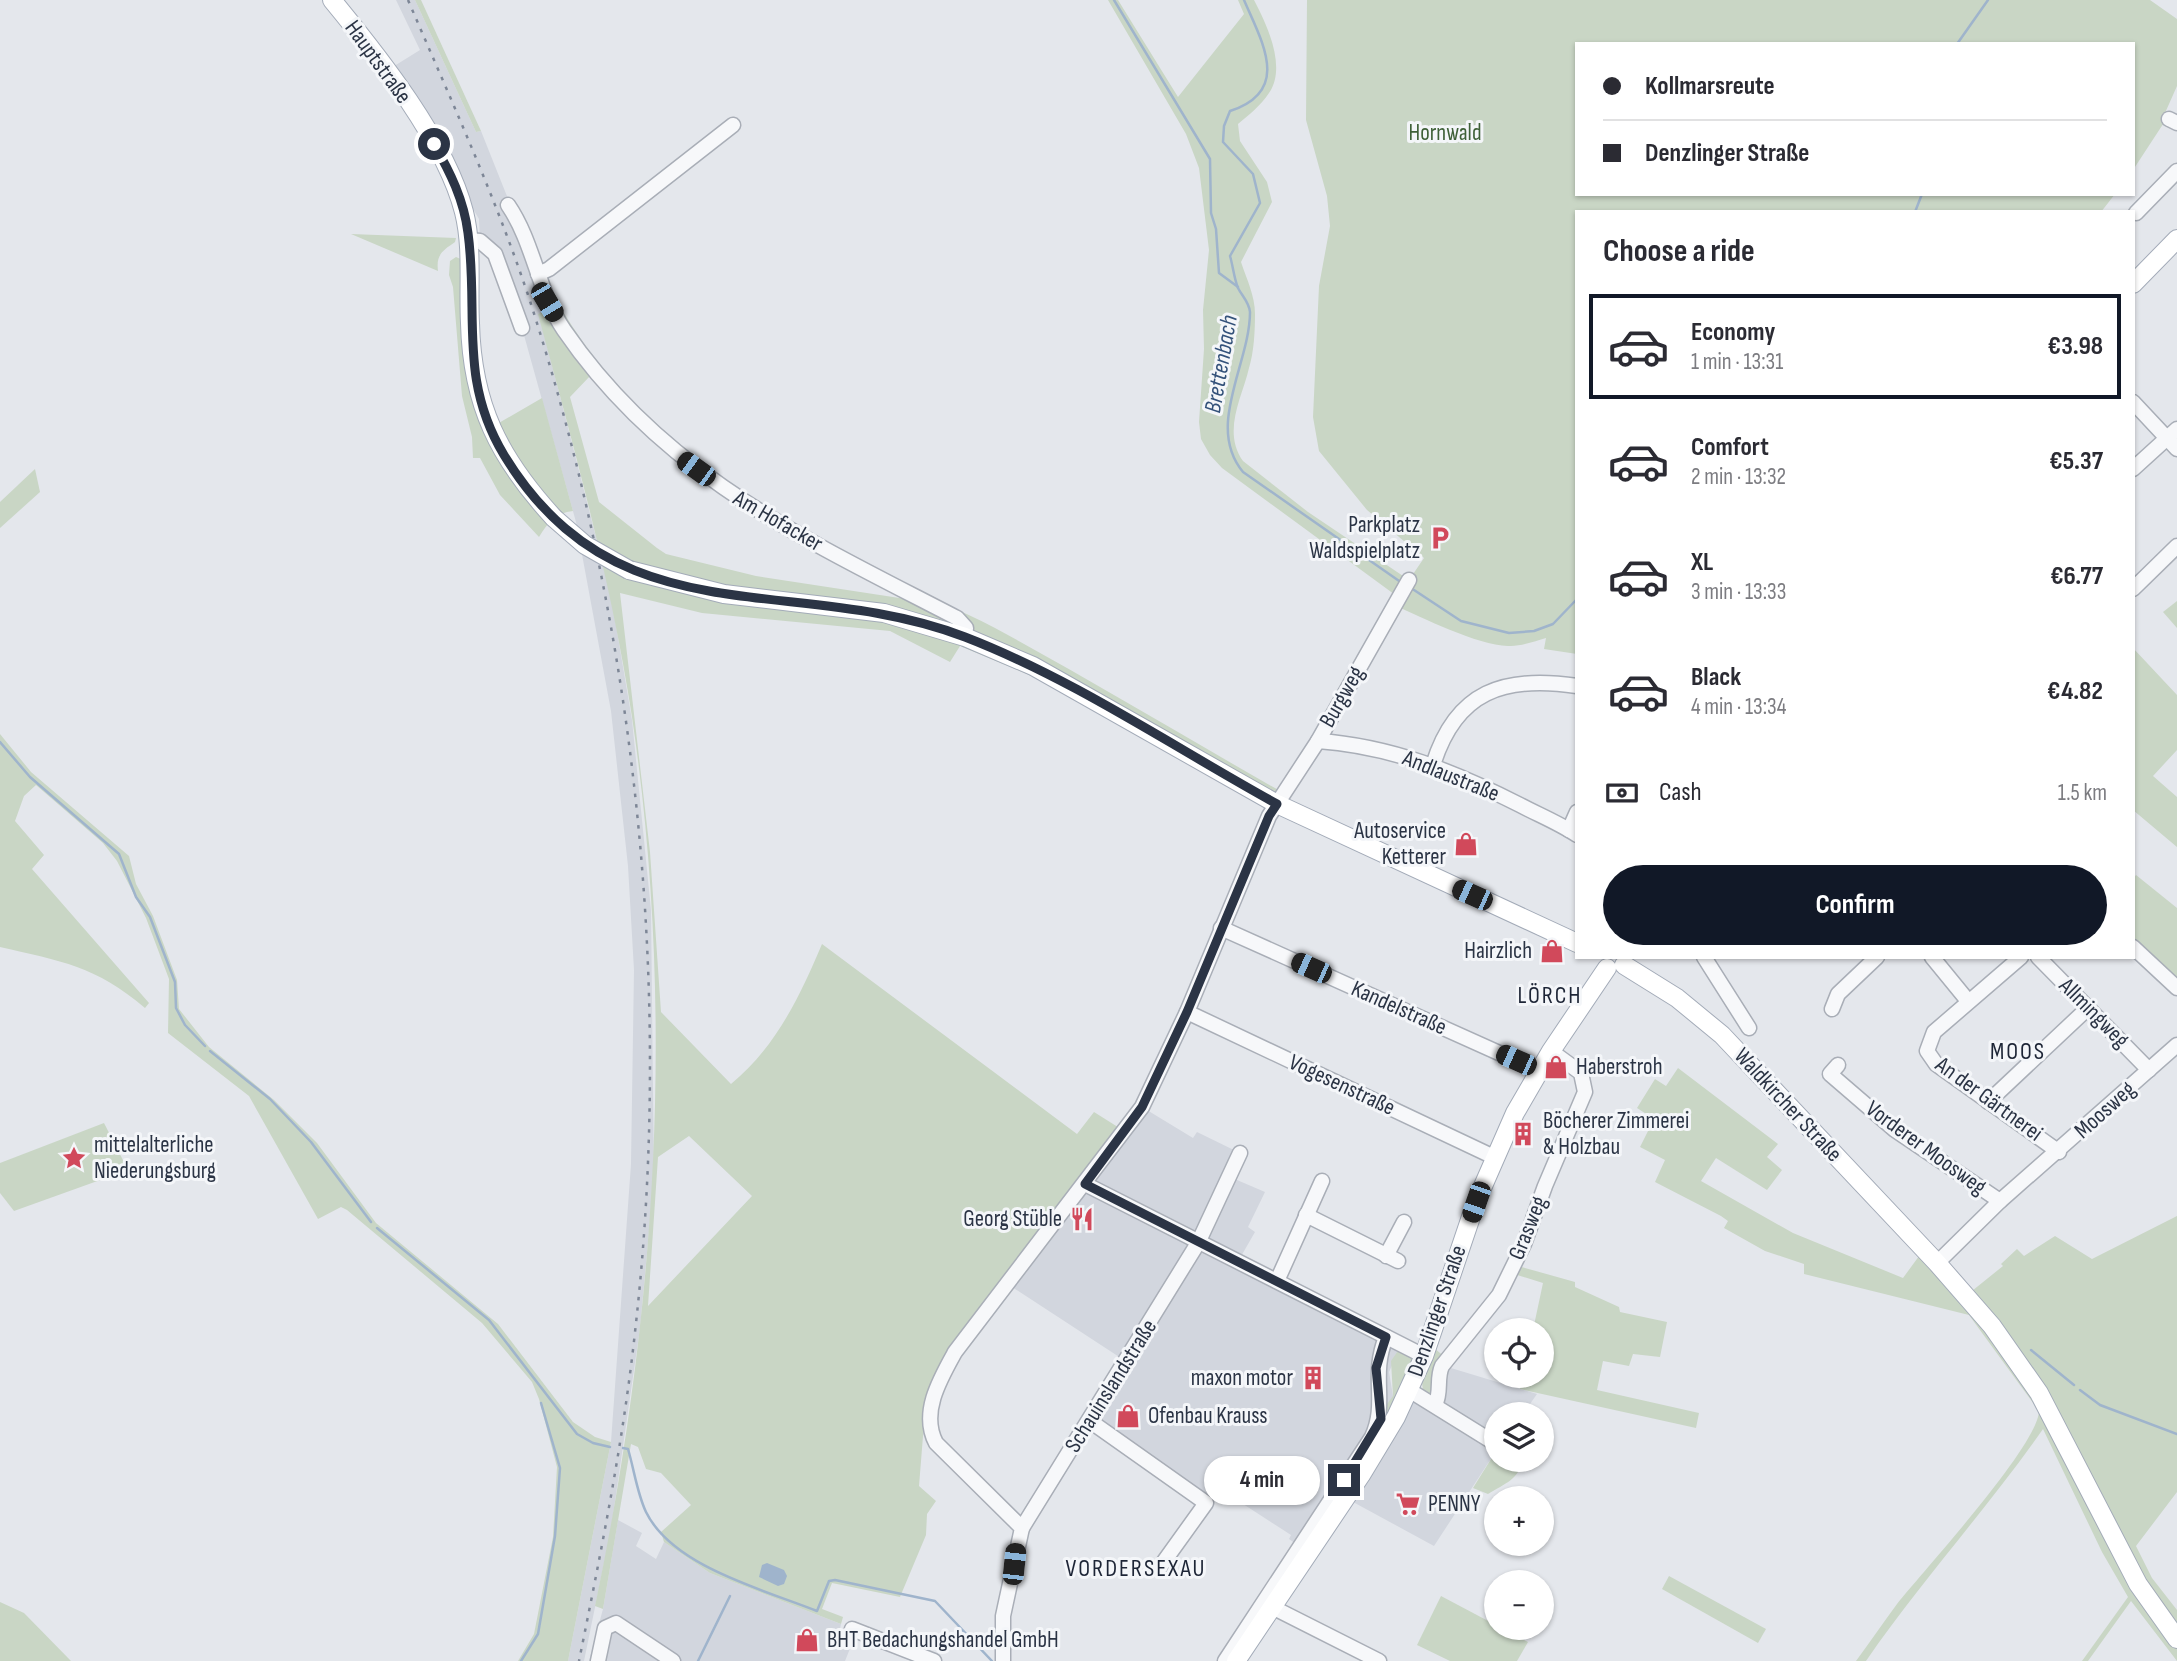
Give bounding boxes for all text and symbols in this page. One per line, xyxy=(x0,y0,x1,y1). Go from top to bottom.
street label: Hauptstraße xyxy=(339,15,417,109)
text: Kollmarsreute xyxy=(1645,71,1775,102)
park label: Hornwald xyxy=(1408,119,1482,147)
route start xyxy=(418,128,450,160)
text: Denzlinger Straße xyxy=(1645,138,1809,169)
text: Choose a ride xyxy=(1603,232,1755,271)
car xyxy=(528,279,567,325)
water label: Brettenbach xyxy=(1198,313,1244,415)
icon: car xyxy=(1607,315,1670,378)
text: Economy xyxy=(1691,317,1775,348)
text: €3.98 xyxy=(2047,331,2103,362)
text: 1 min · 13:31 xyxy=(1691,348,1783,376)
icon: car xyxy=(1607,430,1670,493)
text: Comfort xyxy=(1691,432,1769,463)
text: €5.37 xyxy=(2049,446,2103,477)
car xyxy=(673,448,720,490)
text: 2 min · 13:32 xyxy=(1691,463,1786,491)
street label: Am Hofacker xyxy=(727,484,828,558)
place label: Parkplatz Waldspielplatz xyxy=(1309,511,1420,565)
parking icon: Parkplatz Waldspielplatz xyxy=(1426,524,1454,552)
icon: car xyxy=(1607,545,1670,608)
text: XL xyxy=(1691,547,1713,578)
text: €6.77 xyxy=(2050,561,2103,592)
text: 3 min · 13:33 xyxy=(1691,578,1786,606)
icon: car xyxy=(1607,660,1670,723)
street label: Burgweg xyxy=(1313,661,1371,733)
text: Black xyxy=(1691,662,1741,693)
text: €4.82 xyxy=(2047,676,2103,707)
text: 4 min · 13:34 xyxy=(1691,693,1786,721)
street label: Andlaustraße xyxy=(1398,744,1503,808)
icon: cash xyxy=(1603,774,1641,812)
text: Cash xyxy=(1659,777,1702,808)
text: 1.5 km xyxy=(2058,779,2107,807)
place label: Autoservice Ketterer xyxy=(1353,817,1446,871)
shop icon: Autoservice Ketterer xyxy=(1452,830,1480,858)
button: Confirm xyxy=(1603,865,2107,945)
car xyxy=(1449,877,1496,913)
place label: Hairzlich xyxy=(1464,937,1532,965)
shop icon: Hairzlich xyxy=(1538,937,1566,965)
car xyxy=(1288,950,1335,986)
street label: Allmingweg xyxy=(2052,971,2135,1054)
street label: Kandelstraße xyxy=(1347,975,1451,1041)
district label: LÖRCH xyxy=(1517,981,1583,1010)
district label: MOOS xyxy=(1990,1037,2046,1066)
car xyxy=(1493,1042,1540,1078)
street label: Waldkircher Straße xyxy=(1728,1042,1848,1168)
street label: Vogesenstraße xyxy=(1284,1048,1400,1122)
street label: An der Gärtnerei xyxy=(1929,1050,2048,1147)
shop icon: Haberstroh xyxy=(1542,1053,1570,1081)
place label: Haberstroh xyxy=(1576,1053,1662,1081)
street label: Moosweg xyxy=(2069,1075,2141,1145)
street label: Vorderer Moosweg xyxy=(1860,1095,1992,1201)
place label: Böcherer Zimmerei & Holzbau xyxy=(1543,1107,1689,1161)
building icon: Böcherer Zimmerei & Holzbau xyxy=(1509,1120,1537,1148)
place label: mittelalterliche Niederungsburg xyxy=(94,1131,216,1185)
place icon: mittelalterliche Niederungsburg xyxy=(60,1144,88,1172)
car xyxy=(1460,1179,1493,1225)
street label: Grasweg xyxy=(1503,1192,1553,1264)
place label: Georg Stüble xyxy=(963,1205,1062,1233)
restaurant icon: Georg Stüble xyxy=(1068,1205,1096,1233)
street label: Denzlinger Straße xyxy=(1401,1242,1473,1380)
street label: Schauinslandstraße xyxy=(1059,1314,1163,1458)
map controls xyxy=(1484,1318,1554,1640)
button: locate xyxy=(1484,1318,1554,1388)
place label: maxon motor xyxy=(1191,1364,1293,1392)
building icon: maxon motor xyxy=(1299,1364,1327,1392)
shop icon: Ofenbau Krauss xyxy=(1114,1402,1142,1430)
place label: Ofenbau Krauss xyxy=(1148,1402,1267,1430)
button: layers xyxy=(1484,1402,1554,1472)
callout: 4 min xyxy=(1204,1456,1320,1504)
route end xyxy=(1328,1464,1360,1496)
text: 4 min xyxy=(1240,1466,1284,1494)
button: + xyxy=(1484,1486,1554,1556)
supermarket icon: PENNY xyxy=(1394,1490,1422,1518)
place label: PENNY xyxy=(1428,1490,1481,1518)
car xyxy=(1002,1542,1027,1586)
district label: VORDERSEXAU xyxy=(1066,1554,1206,1583)
button: − xyxy=(1484,1570,1554,1640)
shop icon: BHT Bedachungshandel GmbH xyxy=(793,1626,821,1654)
place label: BHT Bedachungshandel GmbH xyxy=(827,1626,1059,1654)

